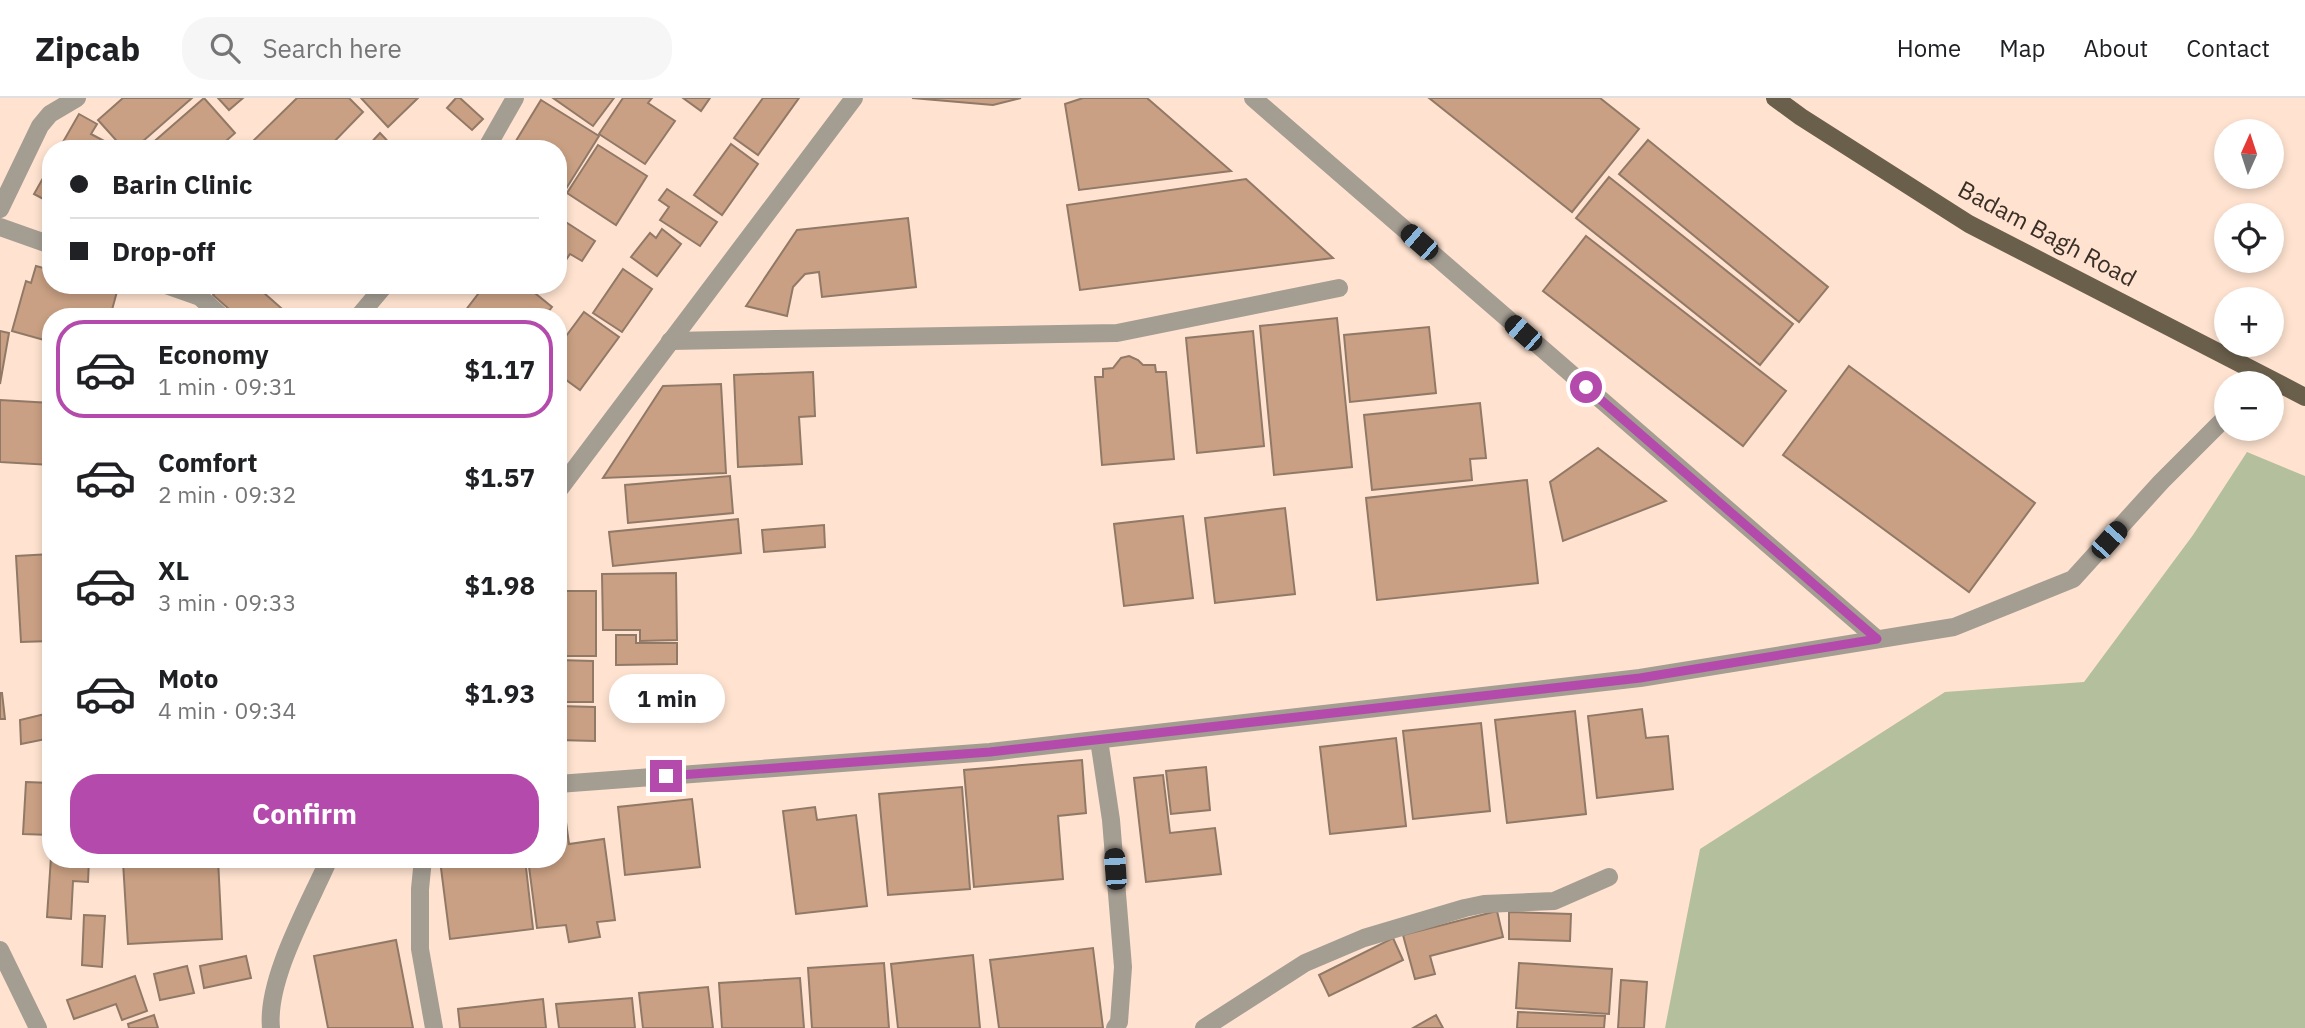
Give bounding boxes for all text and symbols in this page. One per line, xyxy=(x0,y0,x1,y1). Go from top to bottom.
search box xyxy=(182,17,672,80)
text: Zipcab xyxy=(35,27,140,70)
icon: search xyxy=(206,29,244,67)
text: Search here xyxy=(262,31,402,65)
text: Home xyxy=(1897,32,1961,64)
text: Map xyxy=(1999,32,2045,64)
text: About xyxy=(2083,32,2148,64)
text: Contact xyxy=(2186,32,2270,64)
north arrow xyxy=(2214,119,2284,189)
map controls xyxy=(2214,119,2284,441)
text: Barin Clinic xyxy=(112,167,252,201)
street label: Badam Bagh Road xyxy=(1953,173,2142,294)
button: locate xyxy=(2214,203,2284,273)
car xyxy=(1397,220,1442,264)
text: Drop-off xyxy=(112,234,215,268)
button: + xyxy=(2214,287,2284,357)
car xyxy=(1501,311,1546,355)
text: Economy xyxy=(158,337,269,371)
icon: car xyxy=(74,338,137,401)
text: $1.17 xyxy=(465,352,535,386)
text: 1 min · 09:31 xyxy=(158,371,296,401)
route start xyxy=(1570,371,1602,403)
button: − xyxy=(2214,371,2284,441)
text: Comfort xyxy=(158,445,257,479)
icon: car xyxy=(74,446,137,509)
text: $1.57 xyxy=(465,460,535,494)
text: 2 min · 09:32 xyxy=(158,479,296,509)
car xyxy=(2088,517,2131,563)
text: XL xyxy=(158,553,189,587)
icon: car xyxy=(74,554,137,617)
text: $1.98 xyxy=(465,568,535,602)
text: 3 min · 09:33 xyxy=(158,587,296,617)
text: Moto xyxy=(158,661,218,695)
icon: car xyxy=(74,662,137,725)
callout: 1 min xyxy=(608,674,724,724)
text: $1.93 xyxy=(465,676,535,710)
text: 1 min xyxy=(637,683,697,713)
text: 4 min · 09:34 xyxy=(158,695,296,725)
route end xyxy=(650,760,682,792)
button: Confirm xyxy=(70,774,539,854)
car xyxy=(1104,847,1127,891)

